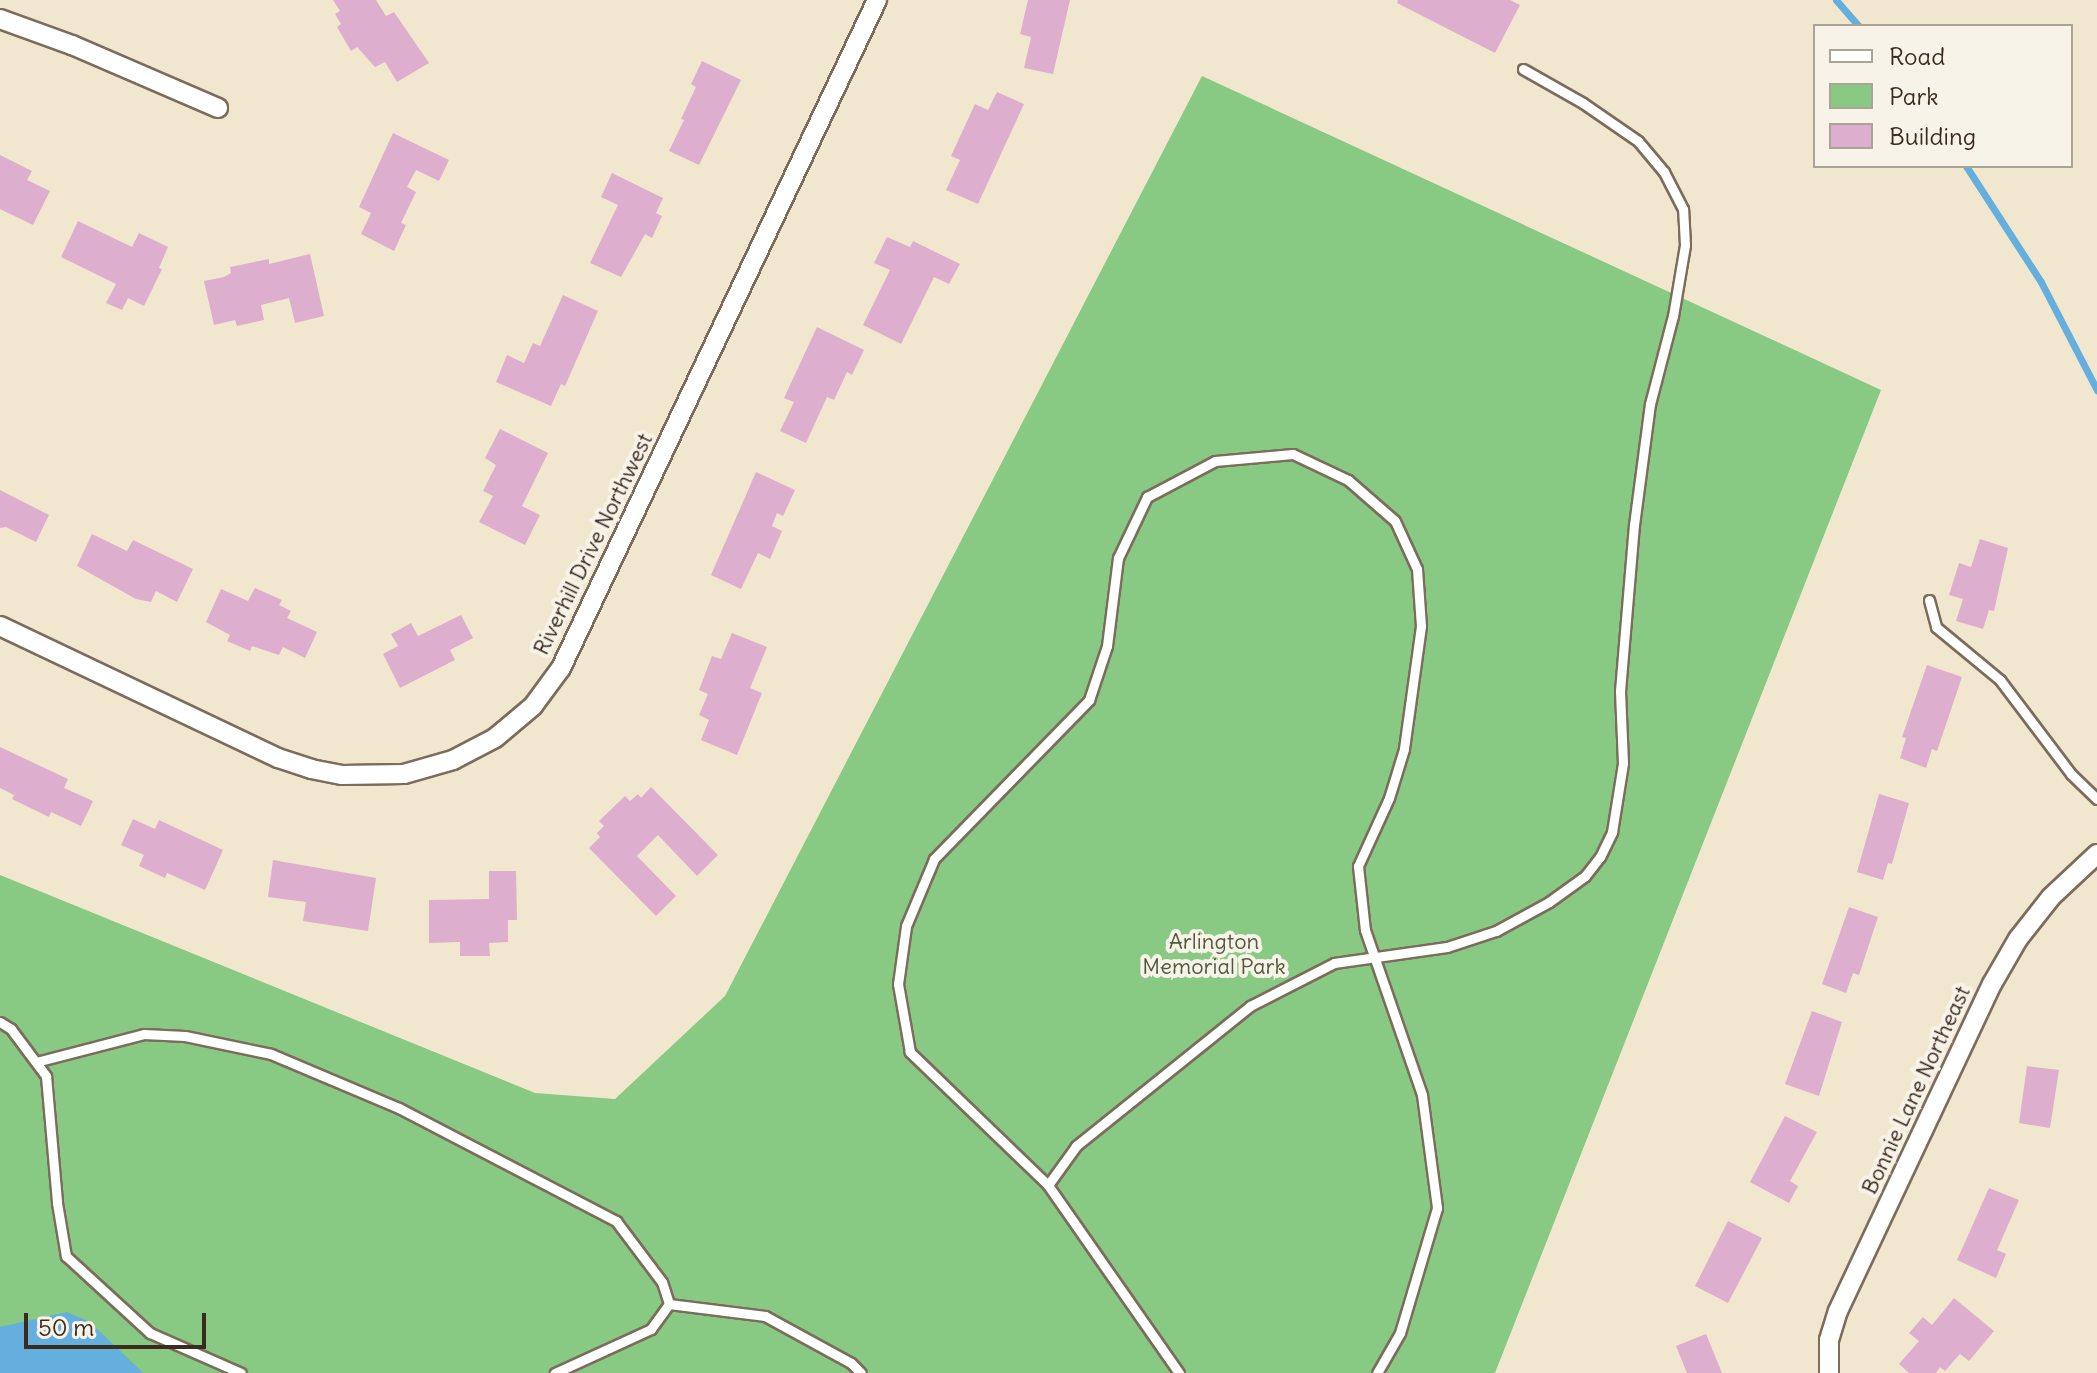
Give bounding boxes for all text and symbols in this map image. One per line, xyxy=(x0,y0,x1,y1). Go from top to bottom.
legend xyxy=(1813,24,2073,168)
text: Road xyxy=(1889,41,1945,71)
text: Park xyxy=(1889,81,1939,111)
text: Building xyxy=(1889,121,1976,151)
street label: Riverhill Drive Northwest xyxy=(528,429,658,659)
park label: Arlington Memorial Park xyxy=(1142,928,1286,980)
street label: Bonnie Lane Northeast xyxy=(1856,982,1976,1198)
scale bar xyxy=(28,1297,210,1347)
text: 50 m xyxy=(38,1312,94,1342)

